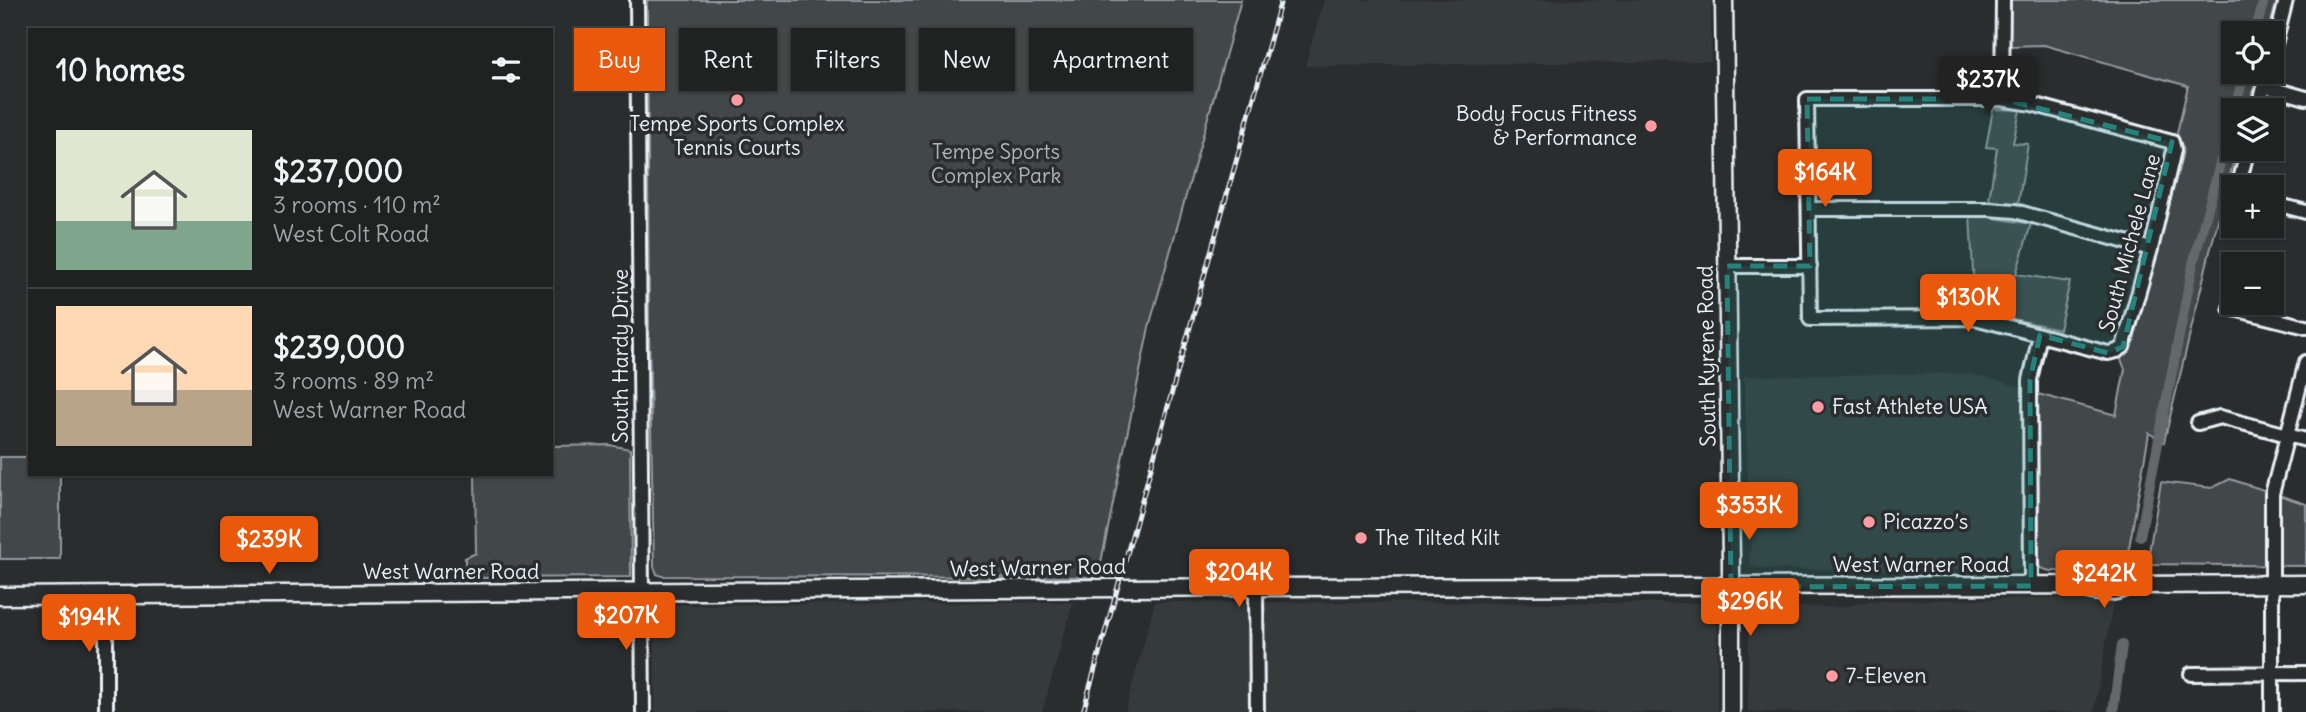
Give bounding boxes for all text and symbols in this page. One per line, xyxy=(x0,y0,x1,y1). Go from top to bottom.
map controls xyxy=(2221,21,2284,315)
button: locate xyxy=(2221,21,2284,84)
chip: Buy xyxy=(574,28,665,91)
chip: Rent xyxy=(679,28,777,91)
chip: Filters xyxy=(791,28,905,91)
chip: New xyxy=(919,28,1015,91)
chip: Apartment xyxy=(1029,28,1193,91)
text: 10 homes xyxy=(56,51,185,89)
icon: filters xyxy=(487,51,525,89)
pin: $237K xyxy=(1939,57,2037,116)
text: $237K xyxy=(1956,64,2020,93)
marker: Tempe Sports Complex Tennis Courts xyxy=(729,92,745,108)
button: layers xyxy=(2221,98,2284,161)
place label: Body Focus Fitness & Performance xyxy=(1456,100,1637,151)
place label: Tempe Sports Complex Tennis Courts xyxy=(629,110,845,161)
marker: Body Focus Fitness & Performance xyxy=(1643,118,1659,134)
park label: Tempe Sports Complex Park xyxy=(931,138,1061,189)
pin: $164K xyxy=(1776,150,1874,209)
street label: South Michele Lane xyxy=(2093,151,2166,335)
text: $237,000 xyxy=(273,152,403,190)
text: $164K xyxy=(1794,157,1856,186)
icon: home xyxy=(112,158,196,242)
button: + xyxy=(2221,175,2284,238)
text: 3 rooms · 110 m² xyxy=(273,190,441,219)
text: West Colt Road xyxy=(273,219,429,248)
button: − xyxy=(2221,252,2284,315)
street label: South Kyrene Road xyxy=(1691,265,1722,447)
street label: South Hardy Drive xyxy=(607,269,634,443)
pin: $130K xyxy=(1919,274,2017,334)
text: $130K xyxy=(1936,282,2000,311)
text: $239,000 xyxy=(273,328,405,366)
icon: home xyxy=(112,334,196,418)
text: 3 rooms · 89 m² xyxy=(273,366,434,395)
place label: Fast Athlete USA xyxy=(1832,393,1988,420)
text: West Warner Road xyxy=(273,395,466,424)
marker: Fast Athlete USA xyxy=(1810,399,1826,415)
pin: $353K xyxy=(1700,482,1798,542)
text: $353K xyxy=(1716,490,1782,519)
place label: Picazzo’s xyxy=(1883,508,1968,535)
marker: Picazzo’s xyxy=(1861,514,1877,530)
pin: $239K xyxy=(220,516,318,576)
text: $239K xyxy=(236,524,302,553)
place label: The Tilted Kilt xyxy=(1375,524,1500,551)
marker: The Tilted Kilt xyxy=(1353,530,1369,546)
pin: $204K xyxy=(1190,550,1288,609)
pin: $242K xyxy=(2055,550,2153,610)
street label: West Warner Road xyxy=(1833,551,2009,578)
street label: West Warner Road xyxy=(950,552,1126,583)
text: $204K xyxy=(1205,557,1273,586)
street label: West Warner Road xyxy=(363,558,539,585)
text: $242K xyxy=(2071,558,2137,587)
pin: $296K xyxy=(1701,578,1799,638)
text: $296K xyxy=(1717,586,1783,615)
pin: $207K xyxy=(577,592,675,652)
pin: $194K xyxy=(40,594,138,654)
text: $207K xyxy=(593,600,659,629)
text: $194K xyxy=(58,602,120,631)
place label: 7-Eleven xyxy=(1846,662,1927,689)
marker: 7-Eleven xyxy=(1824,668,1840,684)

